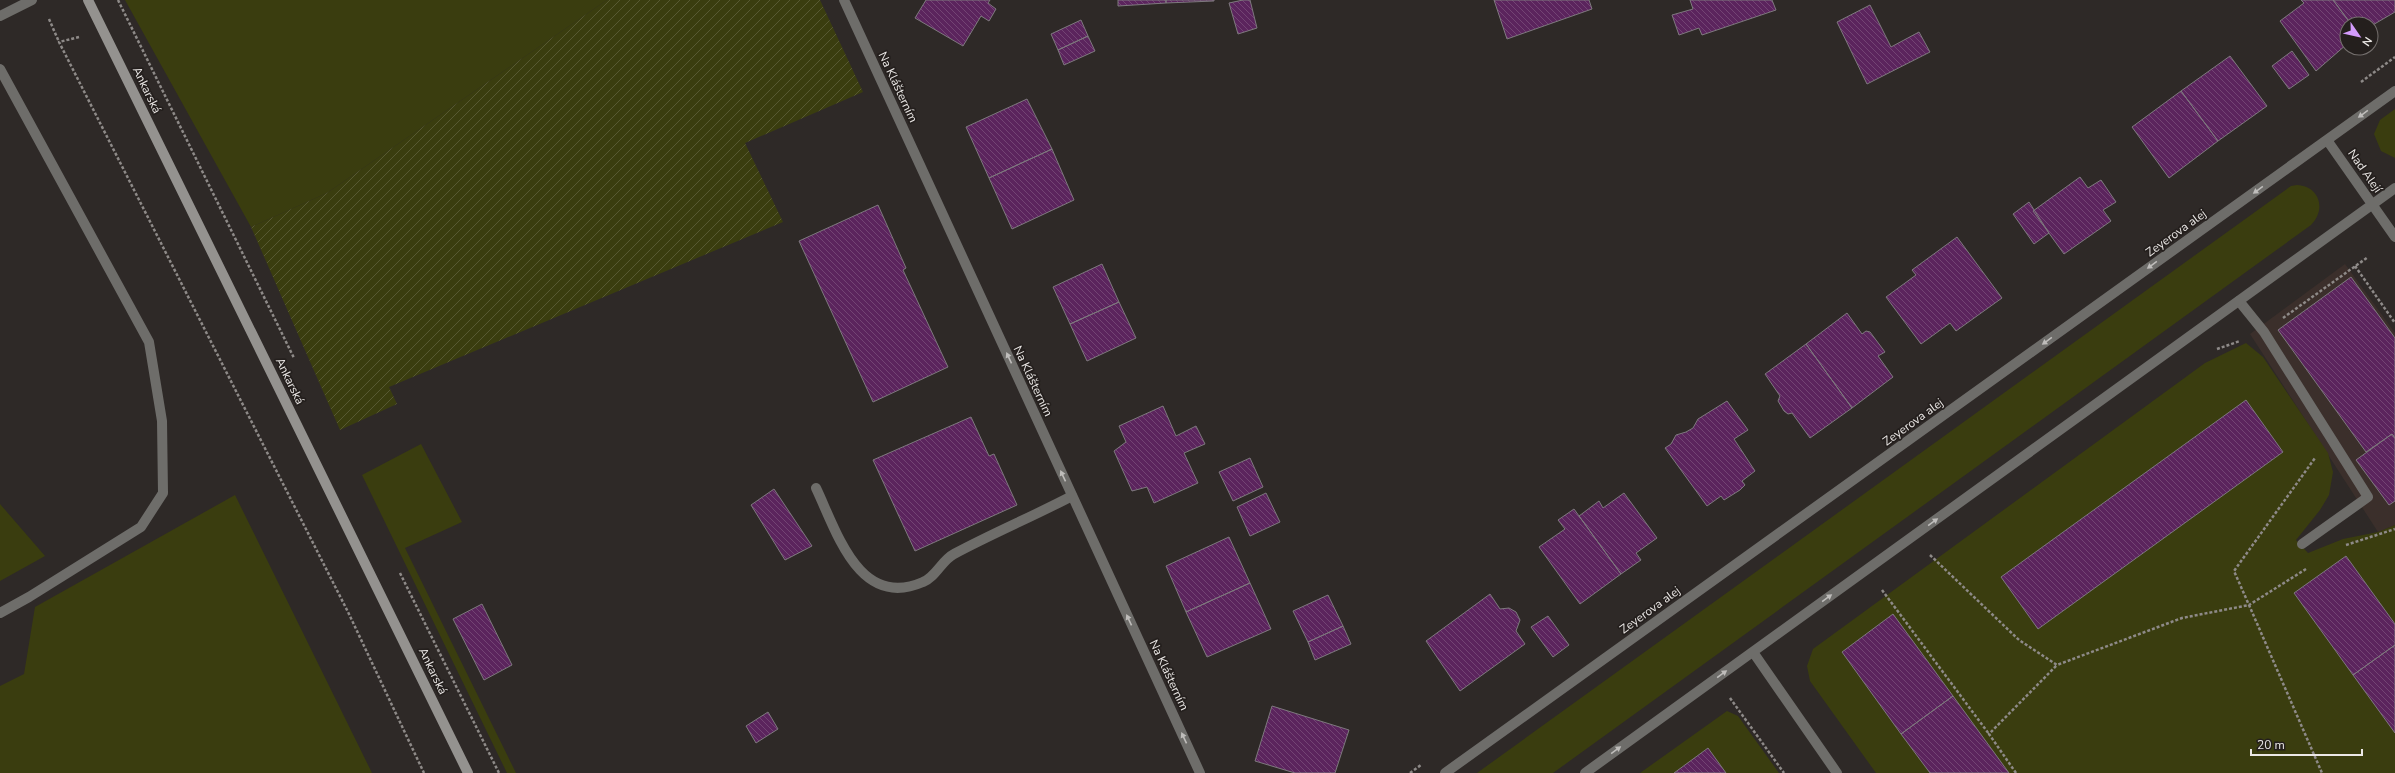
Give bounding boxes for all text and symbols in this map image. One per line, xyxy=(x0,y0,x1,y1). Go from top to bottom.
north arrow xyxy=(2339,16,2379,56)
text: N xyxy=(2358,34,2375,49)
street label: Na Klášterním xyxy=(875,49,921,125)
street label: Ankarská xyxy=(129,64,165,116)
one-way arrow xyxy=(2358,110,2369,118)
street label: Nad Alejí xyxy=(2344,146,2386,197)
one-way arrow xyxy=(2253,186,2263,194)
street label: Zeyerova alej xyxy=(2143,206,2210,260)
one-way arrow xyxy=(2147,261,2158,270)
one-way arrow xyxy=(2042,337,2052,345)
street label: Na Klášterním xyxy=(1010,343,1056,419)
one-way arrow xyxy=(1005,352,1012,364)
street label: Ankarská xyxy=(272,355,308,407)
street label: Zeyerova alej xyxy=(1880,395,1947,449)
one-way arrow xyxy=(1060,470,1066,482)
one-way arrow xyxy=(1927,518,1938,526)
street label: Zeyerova alej xyxy=(1617,583,1684,637)
one-way arrow xyxy=(1822,594,1833,602)
one-way arrow xyxy=(1126,614,1132,625)
street label: Na Klášterním xyxy=(1146,637,1192,713)
street label: Ankarská xyxy=(415,645,451,697)
one-way arrow xyxy=(1717,670,1727,678)
one-way arrow xyxy=(1180,731,1186,743)
scale bar xyxy=(2251,731,2362,757)
text: 20 m xyxy=(2257,737,2285,753)
one-way arrow xyxy=(1611,746,1622,754)

